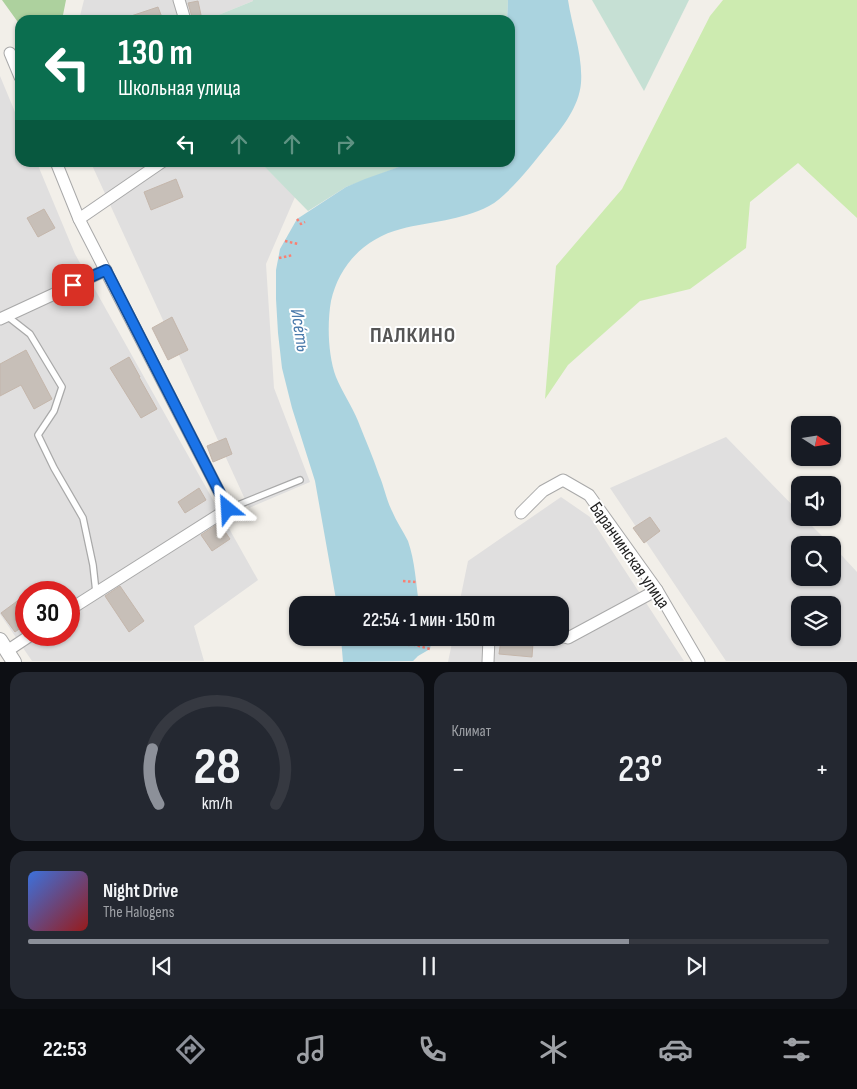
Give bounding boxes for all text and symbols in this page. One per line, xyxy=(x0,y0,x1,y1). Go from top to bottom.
text: 130 m xyxy=(118,32,193,75)
icon: left xyxy=(35,35,100,100)
text: Школьная улица xyxy=(118,75,241,102)
icon: left xyxy=(172,130,200,158)
icon: ahead xyxy=(225,130,253,158)
icon: ahead xyxy=(278,130,306,158)
icon: right xyxy=(331,130,359,158)
pin xyxy=(52,264,94,306)
icon: arrive xyxy=(59,271,87,299)
water label: Исе́ть xyxy=(285,307,314,354)
district label: ПАЛКИНО xyxy=(370,322,456,349)
north arrow xyxy=(791,416,841,466)
map controls xyxy=(791,416,841,646)
button: sound xyxy=(791,476,841,526)
position arrow xyxy=(201,482,253,534)
street label: Баранчинская улица xyxy=(585,498,674,613)
button: search xyxy=(791,536,841,586)
speed limit sign: 30 xyxy=(15,581,80,646)
button: layers xyxy=(791,596,841,646)
text: 22:54 · 1 мин · 150 m xyxy=(363,609,495,632)
text: Климат xyxy=(452,722,491,741)
text: 28 xyxy=(193,736,240,799)
text: 23° xyxy=(618,747,663,792)
text: − xyxy=(452,753,465,786)
text: + xyxy=(815,753,829,786)
text: km/h xyxy=(201,793,232,814)
text: Night Drive xyxy=(103,880,178,903)
text: The Halogens xyxy=(103,903,174,922)
icon: previous xyxy=(148,952,176,980)
icon: pause xyxy=(415,952,443,980)
icon: next xyxy=(682,952,710,980)
icon: directions xyxy=(173,1032,208,1067)
icon: music xyxy=(294,1032,329,1067)
icon: phone xyxy=(415,1032,450,1067)
icon: climate xyxy=(536,1032,571,1067)
icon: car xyxy=(658,1032,693,1067)
icon: filters xyxy=(779,1032,814,1067)
text: 22:53 xyxy=(43,1036,87,1063)

